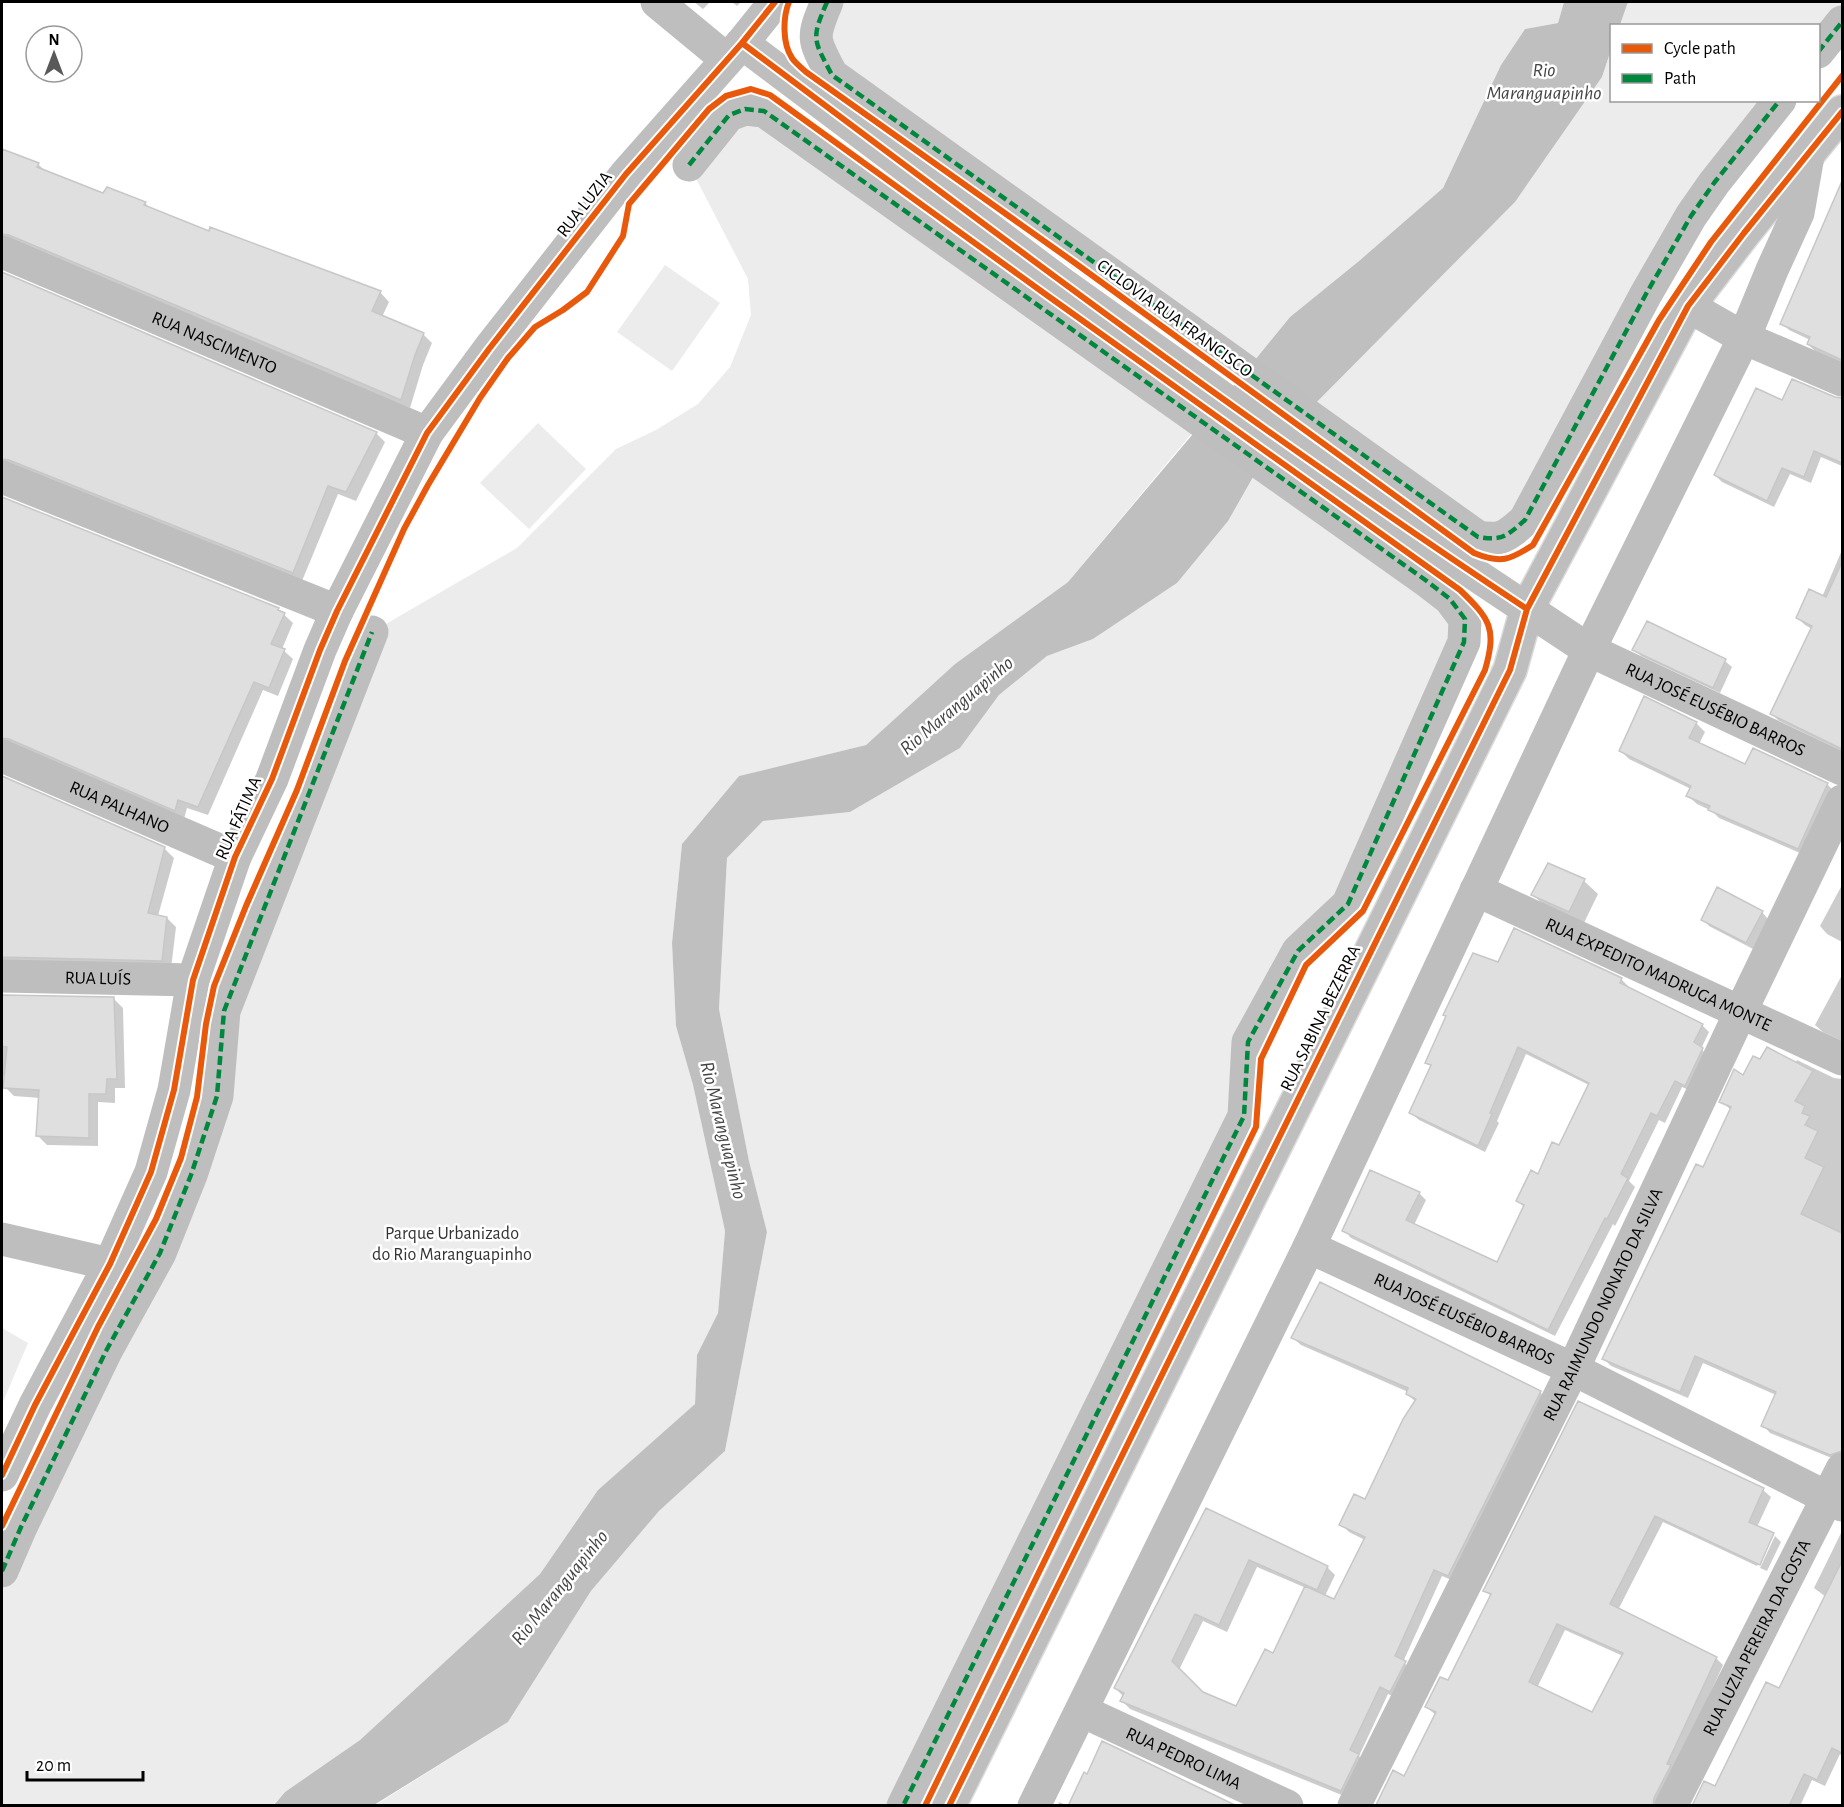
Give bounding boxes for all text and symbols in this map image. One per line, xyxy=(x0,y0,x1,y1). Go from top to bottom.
north arrow xyxy=(24,24,84,84)
legend xyxy=(1610,24,1820,102)
text: N xyxy=(48,32,60,48)
text: Cycle path xyxy=(1664,40,1736,58)
water label: Rio Maranguapinho xyxy=(1486,60,1602,103)
text: Path xyxy=(1664,70,1696,88)
street label: RUA LUZIA xyxy=(554,168,616,241)
street label: CICLOVIA RUA FRANCISCO xyxy=(1093,257,1255,381)
street label: RUA NASCIMENTO xyxy=(149,309,279,378)
water label: Rio Maranguapinho xyxy=(896,653,1017,759)
street label: RUA JOSÉ EUSÉBIO BARROS xyxy=(1622,660,1808,760)
street label: RUA FÁTIMA xyxy=(210,772,265,863)
street label: RUA PALHANO xyxy=(67,778,171,837)
street label: RUA EXPEDITO MADRUGA MONTE xyxy=(1542,915,1774,1035)
street label: RUA SABINA BEZERRA xyxy=(1278,942,1364,1094)
street label: RUA LUÍS xyxy=(65,967,131,989)
water label: Rio Maranguapinho xyxy=(696,1059,750,1201)
street label: RUA RAIMUNDO NONATO DA SILVA xyxy=(1540,1185,1667,1424)
park label: Parque Urbanizado do Rio Maranguapinho xyxy=(372,1225,532,1264)
street label: RUA JOSÉ EUSÉBIO BARROS xyxy=(1371,1270,1557,1369)
water label: Rio Maranguapinho xyxy=(508,1526,612,1649)
street label: RUA LUZIA PEREIRA DA COSTA xyxy=(1700,1536,1815,1739)
street label: RUA PEDRO LIMA xyxy=(1123,1725,1244,1794)
scale bar xyxy=(27,1744,142,1782)
text: 20 m xyxy=(36,1757,71,1775)

